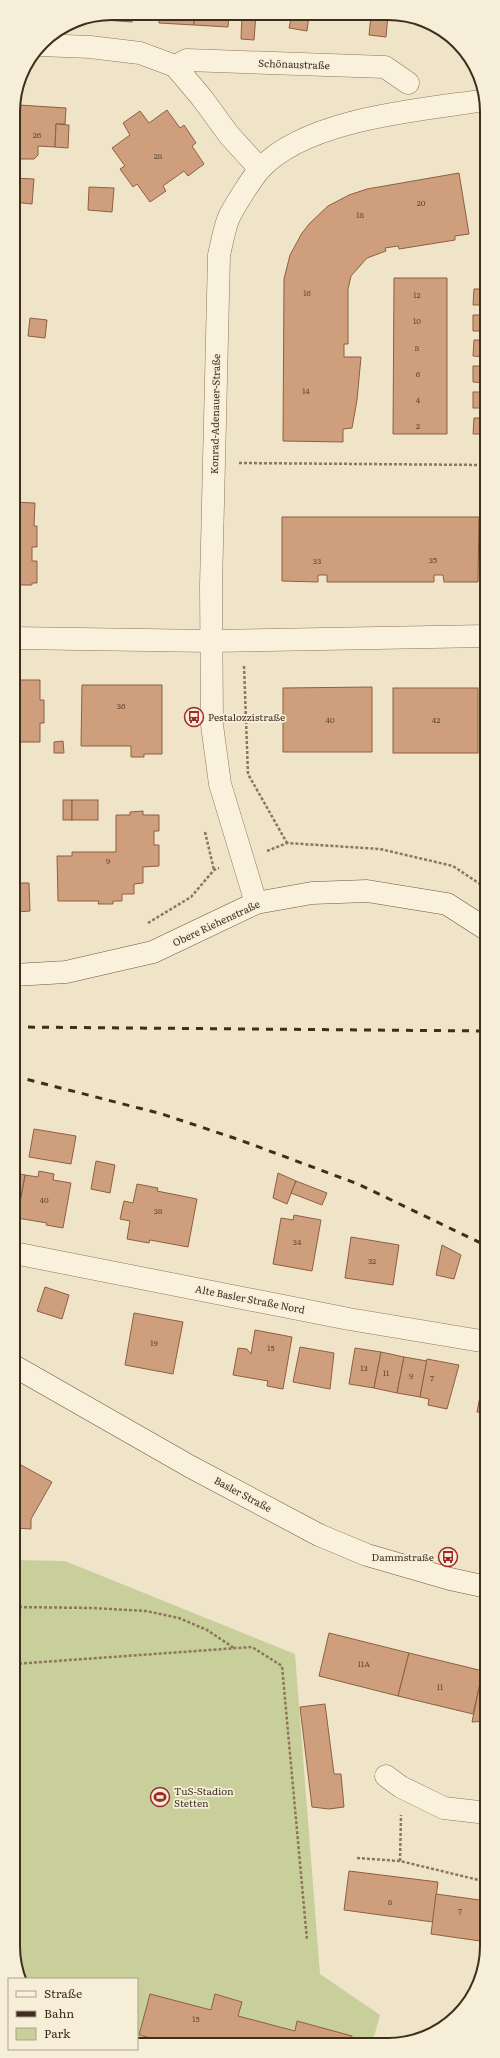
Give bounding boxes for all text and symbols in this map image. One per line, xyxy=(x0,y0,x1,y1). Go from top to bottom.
street label: Schönaustraße xyxy=(258,55,330,72)
house number: 26 xyxy=(33,129,42,140)
house number: 28 xyxy=(154,150,163,161)
house number: 20 xyxy=(417,197,426,208)
house number: 18 xyxy=(356,209,364,220)
house number: 16 xyxy=(303,287,311,298)
house number: 12 xyxy=(413,289,421,300)
house number: 10 xyxy=(413,315,421,326)
house number: 8 xyxy=(415,342,420,353)
street label: Konrad-Adenauer-Straße xyxy=(206,354,223,474)
house number: 6 xyxy=(416,368,421,379)
house number: 14 xyxy=(302,385,310,396)
house number: 4 xyxy=(416,394,421,405)
house number: 2 xyxy=(416,420,420,431)
house number: 35 xyxy=(429,554,437,565)
house number: 33 xyxy=(313,555,321,566)
house number: 36 xyxy=(117,700,126,711)
bus stop icon: Pestalozzistraße xyxy=(183,706,205,728)
place label: Pestalozzistraße xyxy=(208,709,285,724)
house number: 40 xyxy=(325,714,335,725)
house number: 42 xyxy=(432,714,440,725)
house number: 9 xyxy=(106,855,110,866)
street label: Obere Riehenstraße xyxy=(170,896,262,949)
house number: 40 xyxy=(39,1194,49,1205)
house number: 38 xyxy=(154,1205,163,1216)
house number: 34 xyxy=(293,1236,302,1247)
house number: 32 xyxy=(368,1255,376,1266)
street label: Alte Basler Straße Nord xyxy=(194,1281,306,1317)
house number: 19 xyxy=(150,1337,158,1348)
house number: 15 xyxy=(267,1342,275,1353)
house number: 13 xyxy=(360,1362,368,1373)
house number: 11 xyxy=(383,1367,390,1378)
house number: 9 xyxy=(409,1370,413,1381)
house number: 7 xyxy=(430,1372,434,1383)
street label: Basler Straße xyxy=(212,1472,275,1515)
bus stop icon: Dammstraße xyxy=(437,1546,459,1568)
place label: Dammstraße xyxy=(372,1549,434,1564)
house number: 11A xyxy=(358,1658,370,1669)
house number: 11 xyxy=(437,1681,444,1692)
place label: TuS-Stadion Stetten xyxy=(174,1783,234,1810)
sports icon: TuS-Stadion Stetten xyxy=(149,1786,171,1808)
house number: 8 xyxy=(388,1896,393,1907)
house number: 7 xyxy=(458,1905,462,1916)
legend xyxy=(8,1978,138,2050)
text: Straße xyxy=(44,1984,82,2002)
text: Bahn xyxy=(44,2004,74,2022)
house number: 15 xyxy=(192,2013,200,2024)
text: Park xyxy=(44,2024,71,2042)

